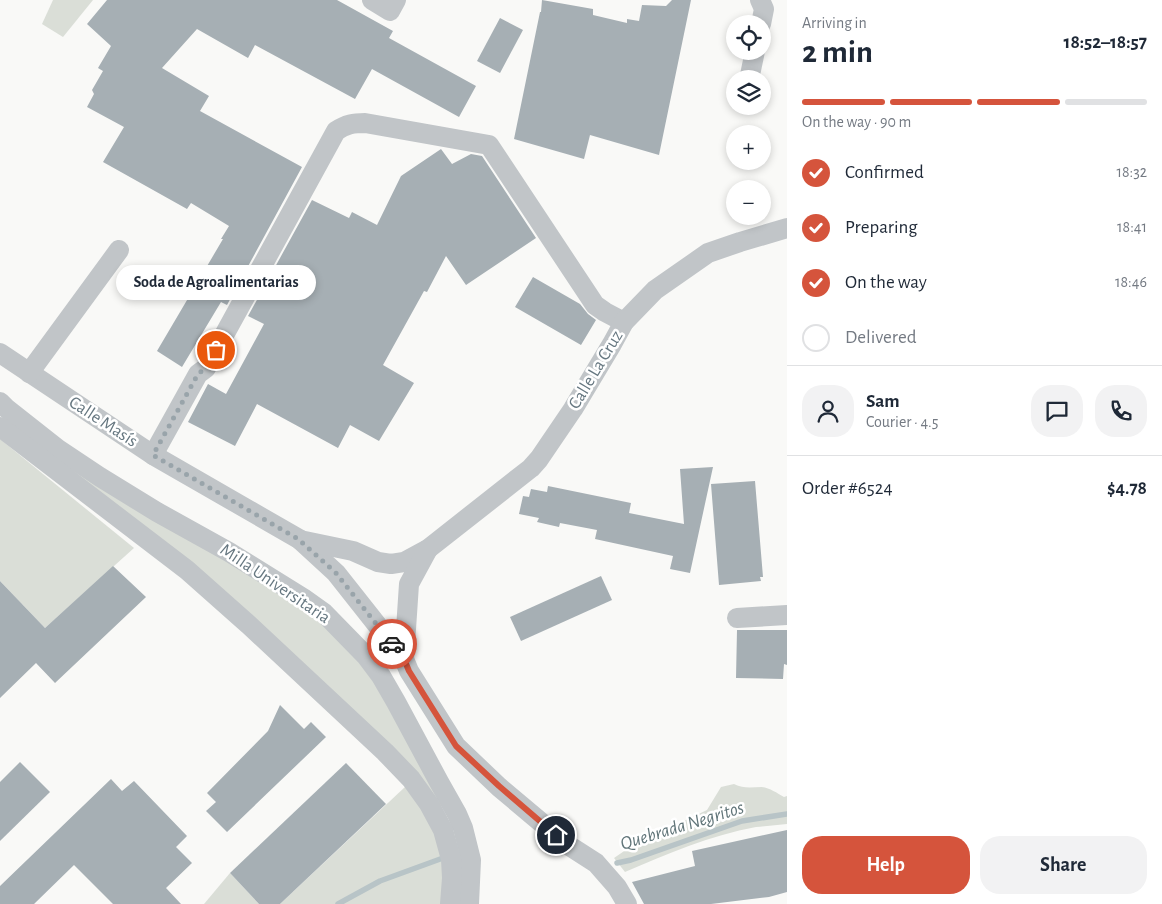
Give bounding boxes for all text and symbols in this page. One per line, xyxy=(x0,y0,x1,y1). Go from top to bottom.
map controls xyxy=(726,15,771,225)
button: locate xyxy=(726,15,771,60)
text: Arriving in xyxy=(802,15,867,31)
text: 18:52–18:57 xyxy=(1064,33,1147,52)
text: 2 min xyxy=(802,36,873,68)
button: layers xyxy=(726,70,771,115)
text: On the way · 90 m xyxy=(802,114,911,130)
button: + xyxy=(726,125,771,170)
icon: check xyxy=(802,159,830,187)
text: Confirmed xyxy=(845,163,924,182)
text: 18:32 xyxy=(1116,164,1147,180)
button: − xyxy=(726,180,771,225)
icon: check xyxy=(802,214,830,242)
text: Preparing xyxy=(845,218,918,237)
text: 18:41 xyxy=(1117,219,1147,235)
callout: Soda de Agroalimentarias xyxy=(116,265,316,300)
icon: check xyxy=(802,269,830,297)
text: On the way xyxy=(845,273,927,292)
text: Soda de Agroalimentarias xyxy=(133,274,299,290)
text: 18:46 xyxy=(1115,274,1147,290)
street label: Calle La Cruz xyxy=(566,328,626,412)
text: Delivered xyxy=(845,328,917,347)
pin xyxy=(195,329,237,371)
icon: bag xyxy=(202,336,230,364)
button: person xyxy=(802,385,854,437)
button: chat xyxy=(1031,385,1083,437)
button: phone xyxy=(1095,385,1147,437)
text: Sam xyxy=(866,392,900,411)
street label: Calle Masís xyxy=(65,393,141,451)
text: Courier · 4.5 xyxy=(866,414,938,430)
text: Order #6524 xyxy=(802,479,893,498)
text: $4.78 xyxy=(1107,479,1147,498)
street label: Milla Universitaria xyxy=(217,541,333,627)
courier xyxy=(367,619,417,669)
icon: car xyxy=(378,630,406,658)
water label: Quebrada Negritos xyxy=(618,798,746,854)
pin xyxy=(535,814,577,856)
icon: home xyxy=(542,821,570,849)
button: Help xyxy=(802,836,970,894)
button: Share xyxy=(980,836,1147,894)

